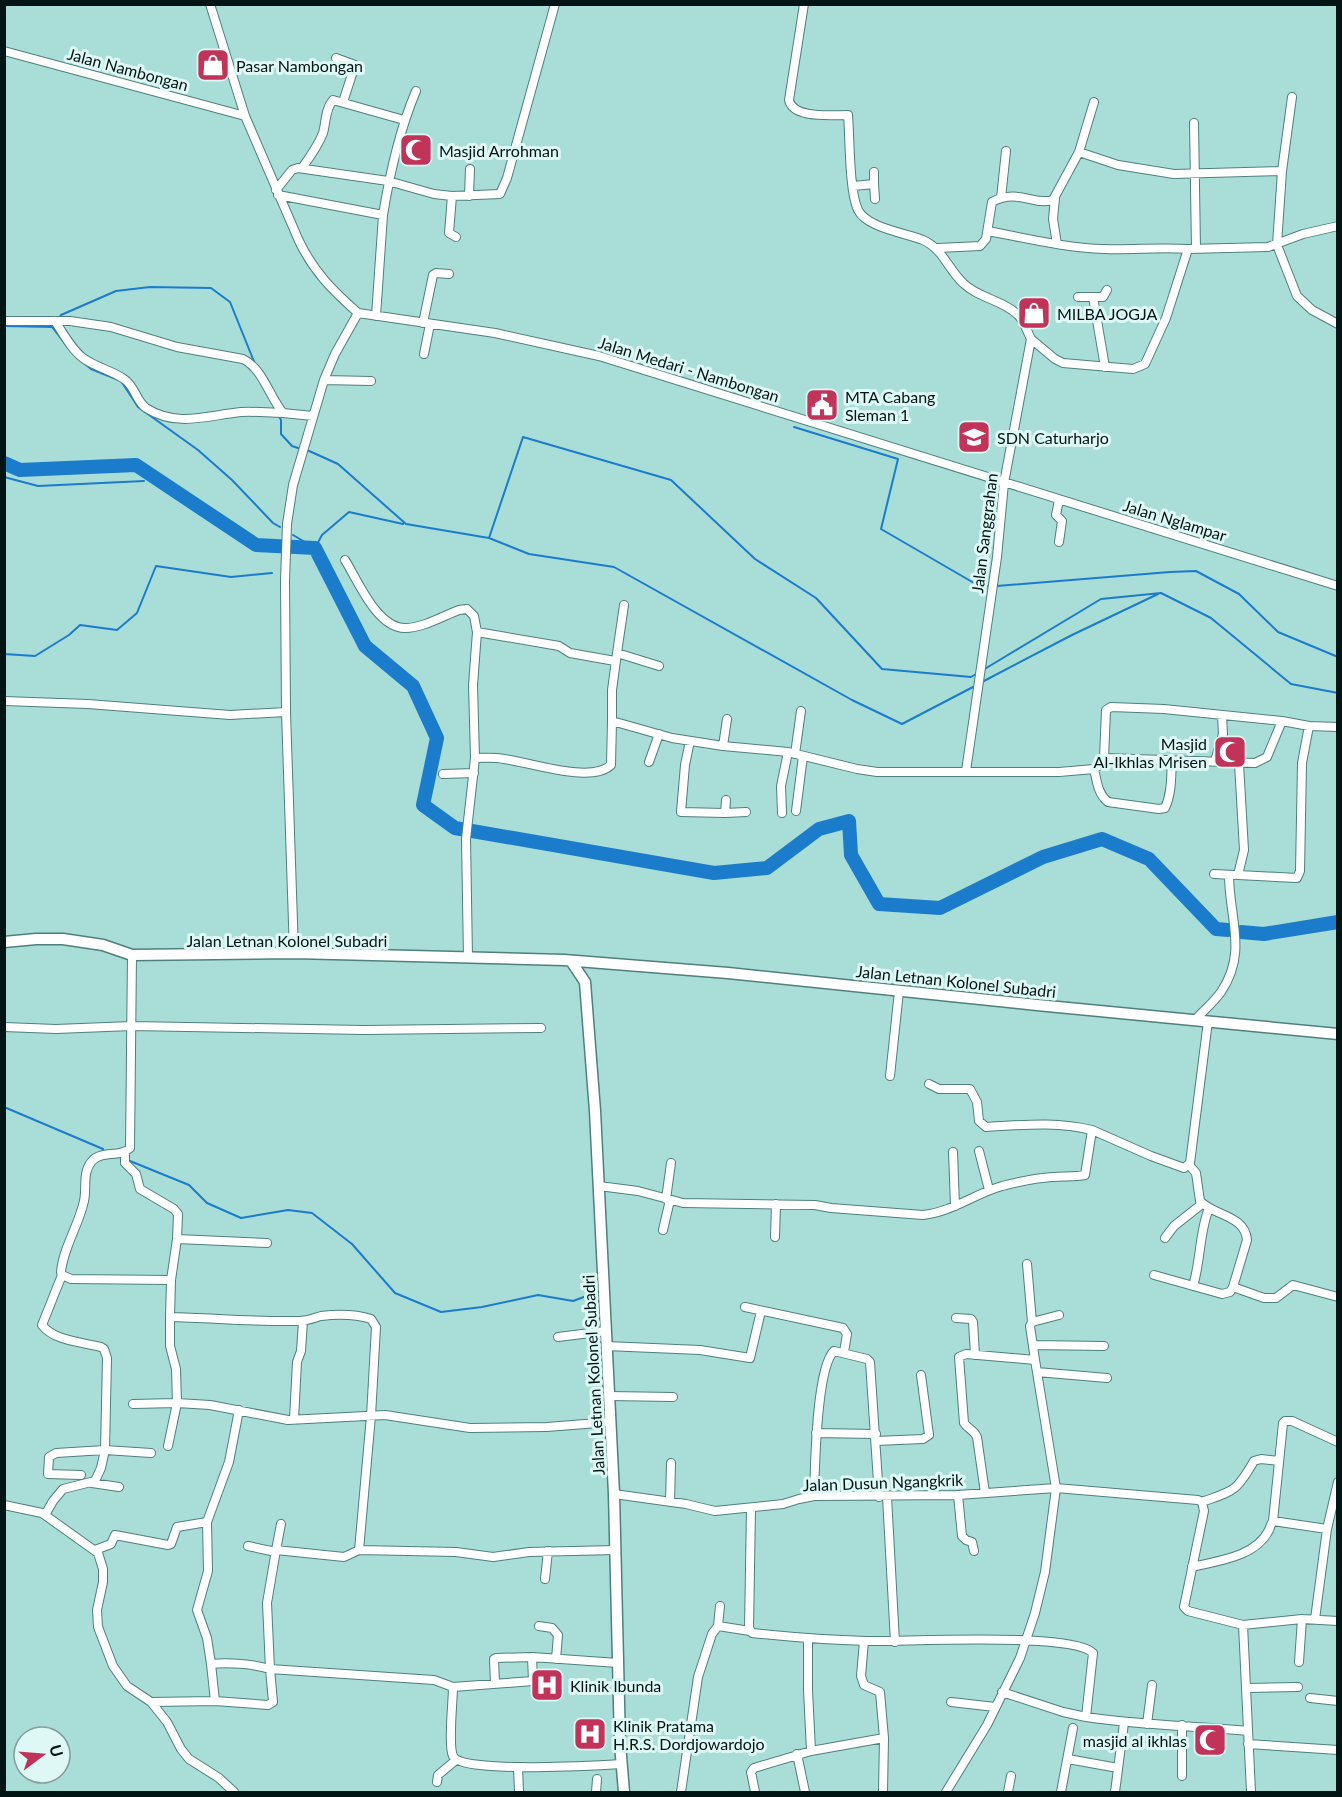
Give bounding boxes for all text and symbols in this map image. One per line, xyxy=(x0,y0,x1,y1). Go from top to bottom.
street label: Jalan Nambongan xyxy=(65,44,191,94)
shop icon: Pasar Nambongan xyxy=(195,47,231,83)
place label: Pasar Nambongan xyxy=(236,56,363,75)
mosque icon: Masjid Arrohman xyxy=(398,132,434,168)
place label: Masjid Arrohman xyxy=(439,141,559,160)
shop icon: MILBA JOGJA xyxy=(1016,295,1052,331)
place label: MILBA JOGJA xyxy=(1057,304,1158,323)
street label: Jalan Medari - Nambongan xyxy=(596,332,782,406)
public building icon: MTA Cabang Sleman 1 xyxy=(804,387,840,423)
place label: MTA Cabang Sleman 1 xyxy=(845,387,935,424)
school or university icon: SDN Caturharjo xyxy=(956,419,992,455)
place label: SDN Caturharjo xyxy=(997,428,1109,447)
street label: Jalan Sanggrahan xyxy=(967,472,1001,594)
street label: Jalan Nglampar xyxy=(1121,495,1229,545)
place label: Masjid Al-Ikhlas Mrisen xyxy=(1094,734,1207,771)
mosque icon: Masjid Al-Ikhlas Mrisen xyxy=(1212,734,1248,770)
street label: Jalan Letnan Kolonel Subadri xyxy=(187,931,387,950)
street label: Jalan Letnan Kolonel Subadri xyxy=(855,961,1057,1001)
street label: Jalan Letnan Kolonel Subadri xyxy=(578,1274,608,1476)
street label: Jalan Dusun Ngangkrik xyxy=(803,1470,964,1494)
hospital icon: Klinik Ibunda xyxy=(529,1667,565,1703)
place label: Klinik Ibunda xyxy=(570,1676,661,1695)
hospital icon: Klinik Pratama H.R.S. Dordjowardojo xyxy=(572,1716,608,1752)
place label: Klinik Pratama H.R.S. Dordjowardojo xyxy=(613,1716,765,1753)
mosque icon: masjid al ikhlas xyxy=(1192,1722,1228,1758)
north arrow xyxy=(12,1725,72,1785)
place label: masjid al ikhlas xyxy=(1083,1731,1187,1750)
text: U xyxy=(46,1742,68,1759)

